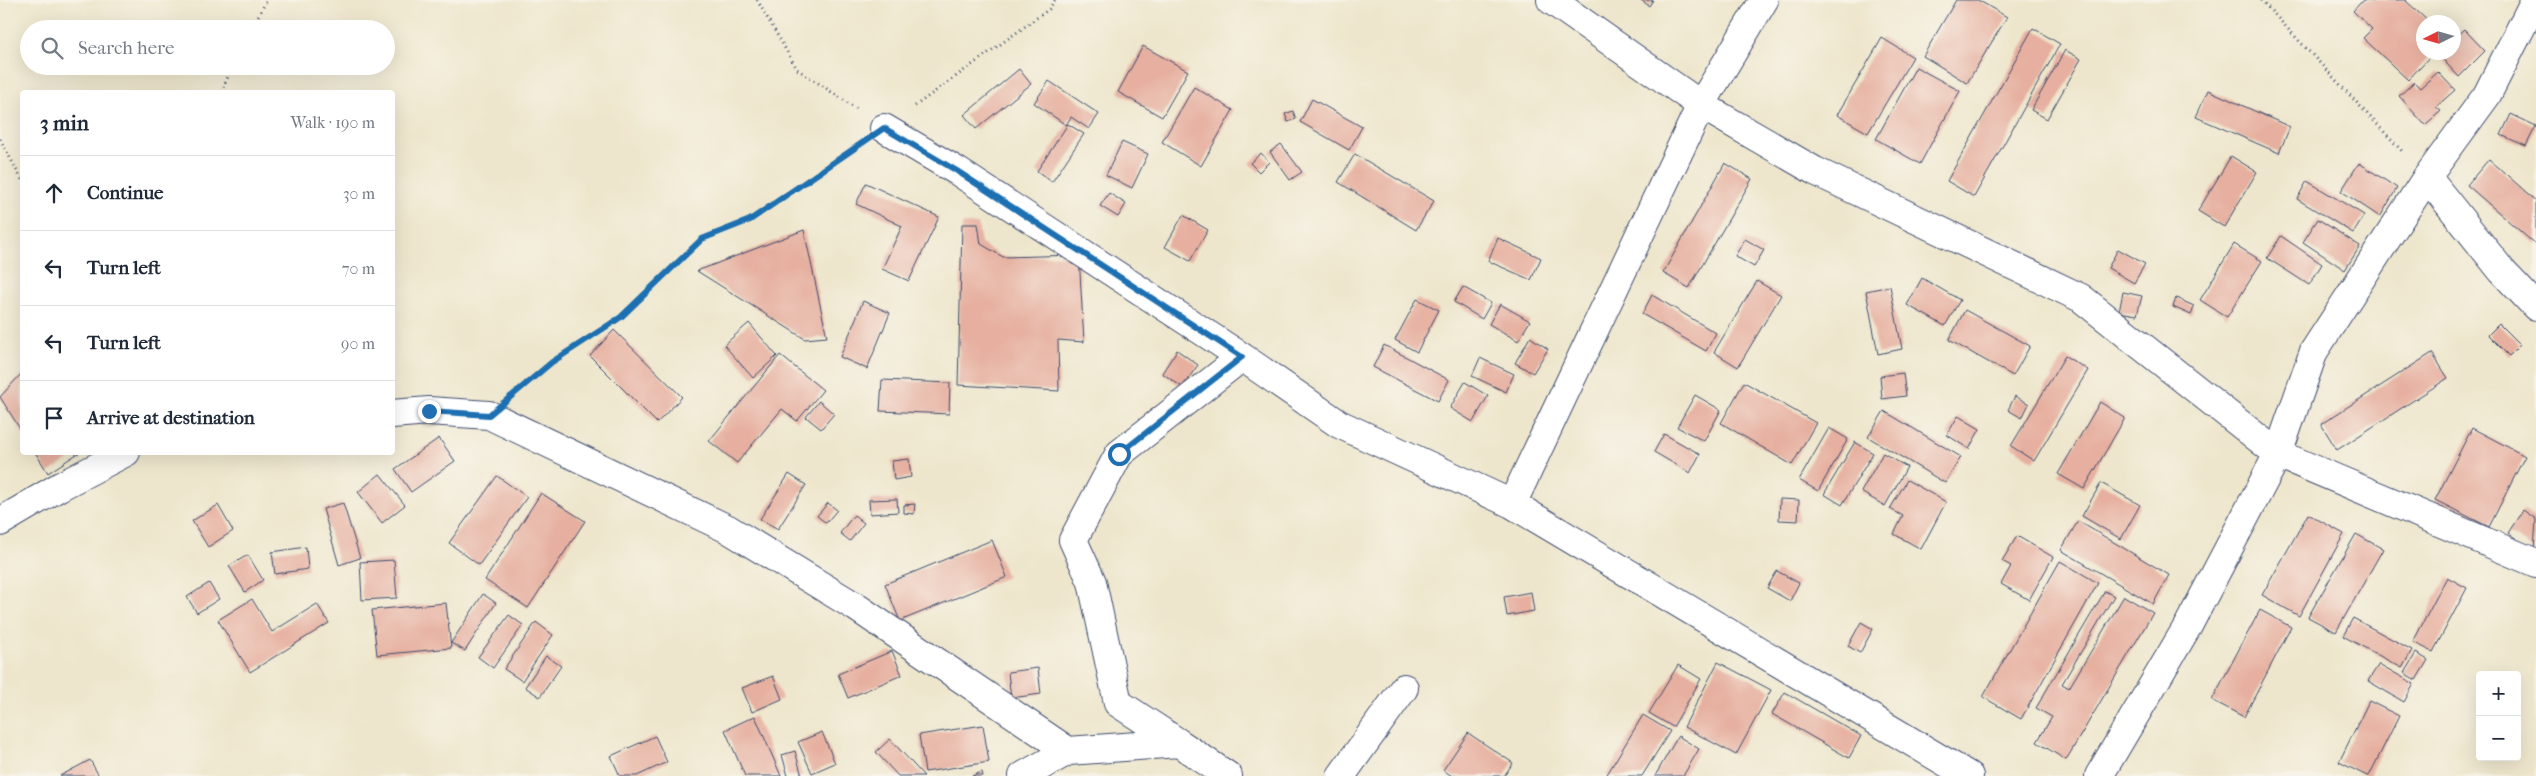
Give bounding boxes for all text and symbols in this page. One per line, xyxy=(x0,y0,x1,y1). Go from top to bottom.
north arrow xyxy=(2416,15,2461,60)
search box xyxy=(20,20,395,75)
icon: search xyxy=(38,34,66,62)
text: Search here xyxy=(78,37,174,59)
text: 3 min xyxy=(40,111,89,135)
text: Walk · 190 m xyxy=(291,113,375,132)
icon: ahead xyxy=(40,179,68,207)
text: Continue xyxy=(87,182,163,204)
text: 30 m xyxy=(343,184,375,203)
icon: left xyxy=(40,254,68,282)
text: Turn left xyxy=(87,257,161,279)
text: 70 m xyxy=(342,259,375,278)
icon: left xyxy=(40,329,68,357)
text: Turn left xyxy=(87,332,161,354)
text: 90 m xyxy=(341,334,375,353)
route end xyxy=(418,400,441,423)
icon: arrive xyxy=(40,404,68,432)
text: Arrive at destination xyxy=(87,407,255,429)
route start xyxy=(1108,443,1131,466)
map controls xyxy=(2476,671,2521,761)
button: + xyxy=(2476,671,2521,716)
button: − xyxy=(2476,716,2521,761)

